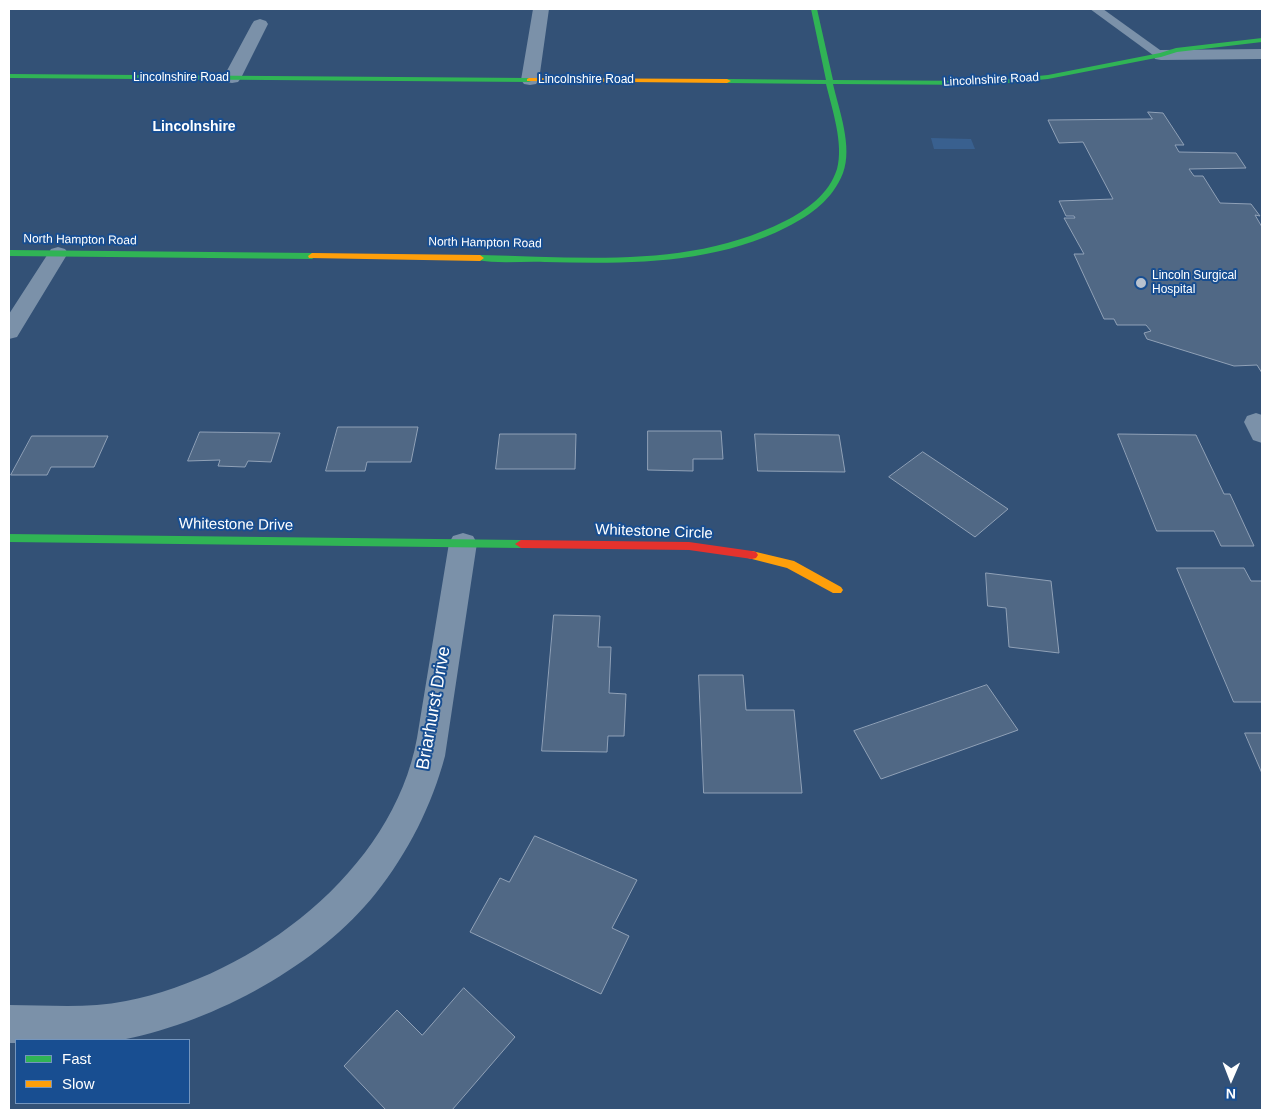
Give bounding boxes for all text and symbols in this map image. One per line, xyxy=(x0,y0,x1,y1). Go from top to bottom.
street label: Lincolnshire Road xyxy=(943,70,1039,90)
street label: Lincolnshire Road xyxy=(133,71,229,85)
street label: Lincolnshire Road xyxy=(538,73,634,87)
district label: Lincolnshire xyxy=(152,119,236,135)
street label: North Hampton Road xyxy=(23,232,137,248)
street label: North Hampton Road xyxy=(428,235,542,251)
place label: Lincoln Surgical Hospital xyxy=(1152,269,1237,297)
marker: Lincoln Surgical Hospital xyxy=(1134,276,1148,290)
street label: Whitestone Drive xyxy=(179,515,293,535)
street label: Whitestone Circle xyxy=(595,521,713,543)
street label: Briarhurst Drive xyxy=(413,645,455,771)
legend xyxy=(15,1039,190,1104)
text: Fast xyxy=(62,1050,91,1067)
north arrow xyxy=(1206,1054,1256,1104)
text: Slow xyxy=(62,1075,95,1092)
text: N xyxy=(1226,1086,1236,1102)

